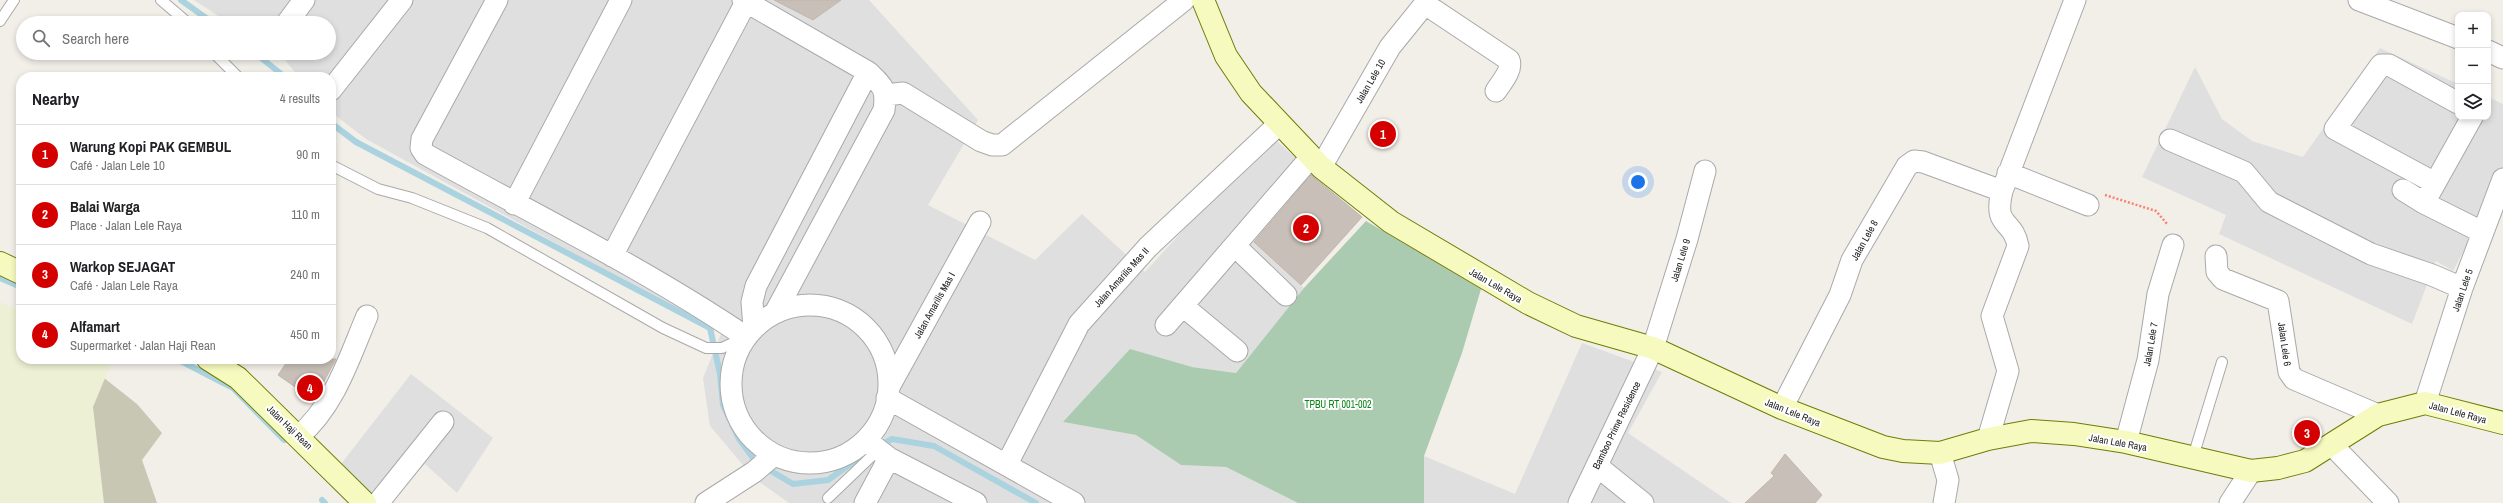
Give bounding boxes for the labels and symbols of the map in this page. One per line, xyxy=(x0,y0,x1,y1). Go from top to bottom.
street label: Jalan Lele 10 xyxy=(1353,56,1388,106)
pin: 1 xyxy=(1370,119,1396,149)
your location xyxy=(1628,172,1648,192)
pin: 2 xyxy=(1293,213,1319,243)
street label: Jalan Lele 8 xyxy=(1848,217,1881,263)
street label: Jalan Lele 9 xyxy=(1668,237,1693,283)
street label: Jalan Amarilis Mas II xyxy=(1091,245,1152,310)
street label: Jalan Lele Raya xyxy=(1467,265,1525,306)
street label: Jalan Lele 5 xyxy=(2449,267,2476,313)
street label: Jalan Amarilis Mas I xyxy=(911,270,958,341)
street label: Jalan Lele 7 xyxy=(2140,321,2161,367)
street label: Jalan Lele 6 xyxy=(2275,321,2294,367)
pin: 4 xyxy=(297,373,323,403)
street label: Bamboo Prime Residence xyxy=(1590,379,1644,471)
street label: Jalan Lele Raya xyxy=(1763,395,1823,430)
park label: TPBU RT 001-002 xyxy=(1304,398,1372,411)
street label: Jalan Lele Raya xyxy=(2428,399,2488,426)
street label: Jalan Haji Rean xyxy=(264,402,315,452)
pin: 3 xyxy=(2294,418,2320,448)
street label: Jalan Lele Raya xyxy=(2088,431,2148,454)

